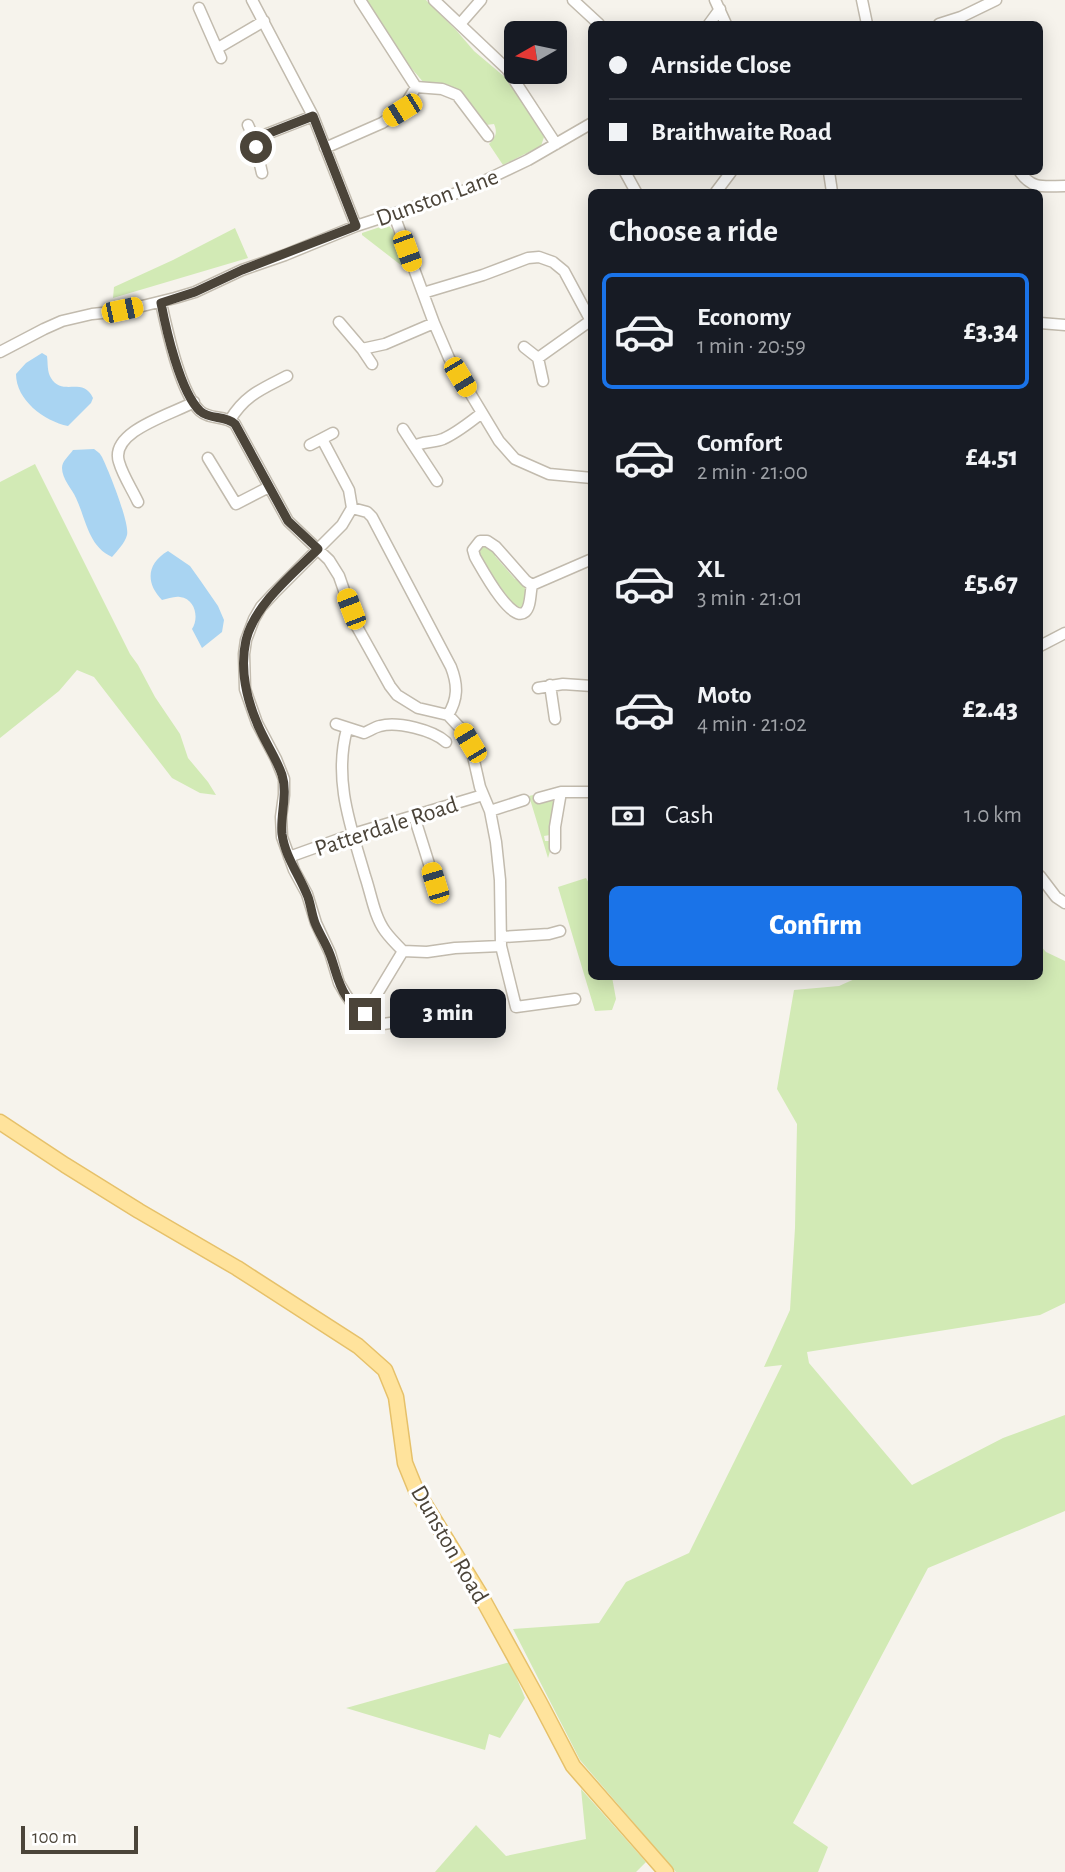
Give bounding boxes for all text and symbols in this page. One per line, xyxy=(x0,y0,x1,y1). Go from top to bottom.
north arrow xyxy=(504,21,567,84)
map controls xyxy=(504,21,567,84)
text: Arnside Close xyxy=(651,52,791,78)
car xyxy=(379,90,426,130)
text: Braithwaite Road xyxy=(651,119,832,145)
route start xyxy=(240,131,272,163)
street label: Dunston Lane xyxy=(373,165,502,231)
text: Choose a ride xyxy=(609,215,778,247)
car xyxy=(390,228,425,274)
car xyxy=(100,295,145,325)
icon: car xyxy=(613,300,676,363)
text: Economy xyxy=(697,304,791,330)
text: £3.34 xyxy=(964,318,1018,344)
text: 1 min · 20:59 xyxy=(697,335,806,358)
car xyxy=(441,354,480,400)
icon: car xyxy=(613,426,676,489)
text: Comfort xyxy=(697,430,782,456)
text: £4.51 xyxy=(966,444,1018,470)
text: 2 min · 21:00 xyxy=(697,461,808,484)
icon: car xyxy=(613,552,676,615)
text: XL xyxy=(697,556,724,582)
text: £5.67 xyxy=(965,570,1018,596)
car xyxy=(334,586,369,632)
text: 3 min · 21:01 xyxy=(697,587,803,610)
icon: car xyxy=(613,678,676,741)
text: Moto xyxy=(697,682,752,708)
text: £2.43 xyxy=(963,696,1018,722)
text: 4 min · 21:02 xyxy=(697,713,807,736)
car xyxy=(451,720,490,766)
street label: Patterdale Road xyxy=(312,793,461,861)
icon: cash xyxy=(609,797,647,835)
text: Cash xyxy=(665,802,714,828)
text: 1.0 km xyxy=(964,804,1022,827)
car xyxy=(419,860,452,906)
button: Confirm xyxy=(609,886,1022,966)
callout: 3 min xyxy=(390,990,505,1038)
route end xyxy=(349,998,381,1030)
text: 3 min xyxy=(423,1002,473,1025)
street label: Dunston Road xyxy=(406,1481,492,1608)
scale bar xyxy=(21,1823,138,1855)
text: 100 m xyxy=(32,1828,77,1847)

